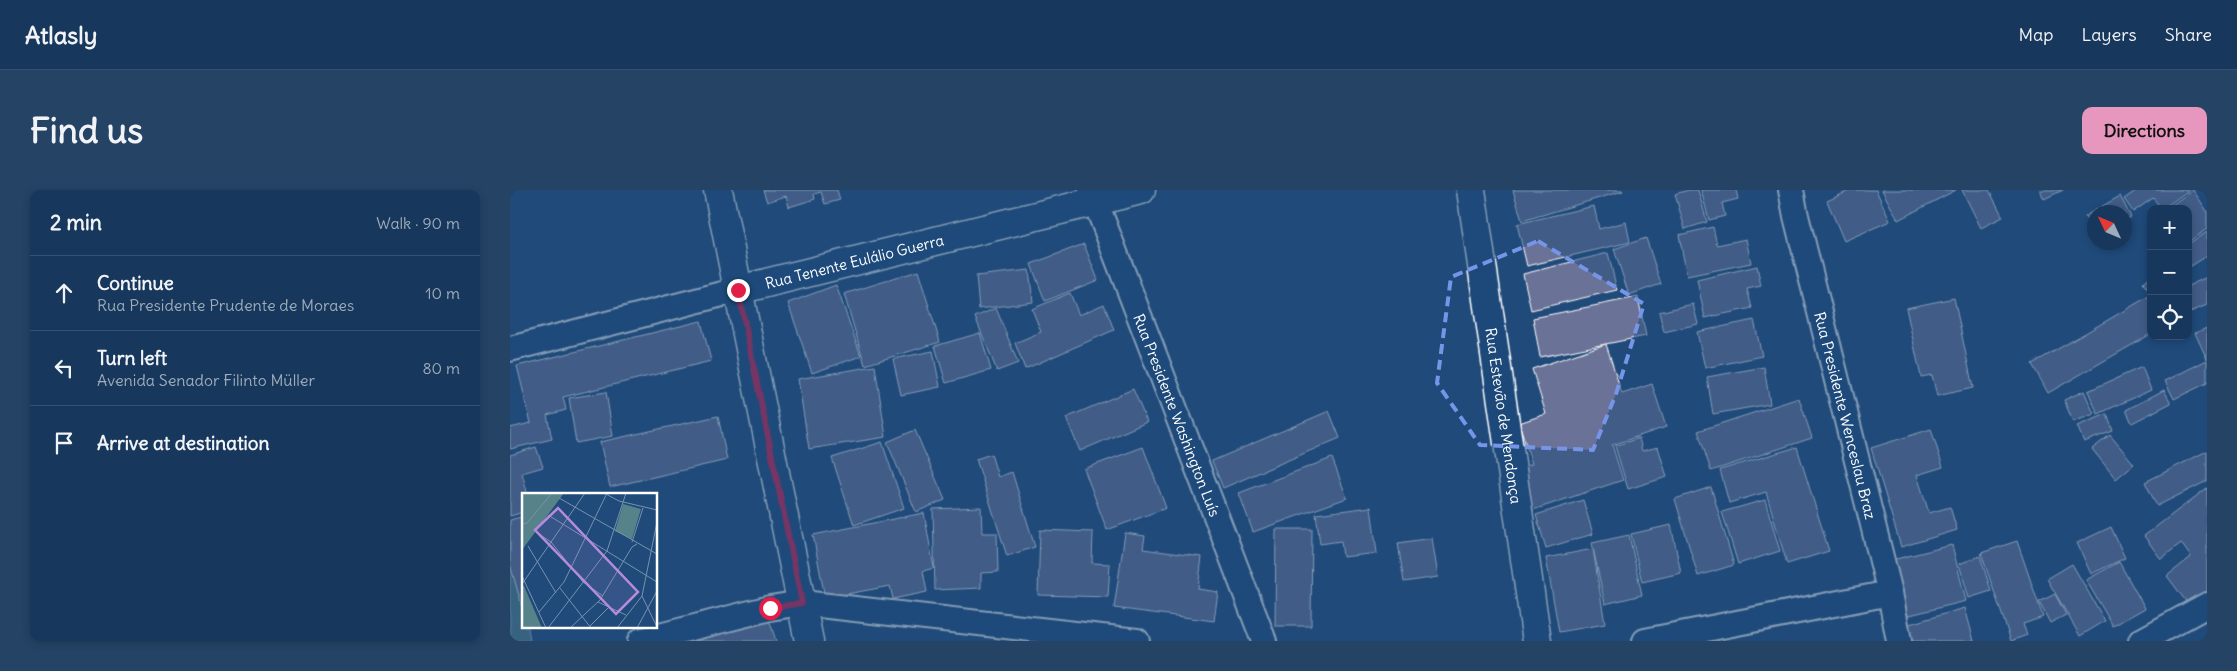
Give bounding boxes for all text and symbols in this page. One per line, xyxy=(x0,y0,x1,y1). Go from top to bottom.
text: Atlasly xyxy=(25,20,97,50)
text: Map xyxy=(2018,23,2053,46)
text: Layers xyxy=(2081,23,2137,46)
text: Share xyxy=(2165,23,2212,46)
button: Directions xyxy=(2082,107,2207,154)
text: Find us xyxy=(30,108,143,152)
north arrow xyxy=(2087,205,2132,250)
map controls xyxy=(2147,205,2192,340)
button: + xyxy=(2147,205,2192,250)
text: 2 min xyxy=(50,209,102,236)
text: Walk · 90 m xyxy=(376,213,460,233)
street label: Rua Tenente Eulálio Guerra xyxy=(763,230,946,292)
button: − xyxy=(2147,250,2192,295)
text: Continue xyxy=(97,271,174,295)
icon: ahead xyxy=(50,279,78,307)
route end xyxy=(727,279,750,302)
text: 10 m xyxy=(425,283,460,303)
text: Rua Presidente Prudente de Moraes xyxy=(97,295,354,315)
button: locate xyxy=(2147,295,2192,340)
street label: Rua Presidente Wenceslau Braz xyxy=(1811,310,1881,521)
street label: Rua Presidente Washington Luís xyxy=(1130,311,1225,519)
street label: Rua Estevão de Mendonça xyxy=(1482,326,1526,505)
text: Turn left xyxy=(97,346,167,370)
icon: left xyxy=(50,354,78,382)
text: 80 m xyxy=(422,358,460,378)
text: Avenida Senador Filinto Müller xyxy=(97,370,315,390)
icon: arrive xyxy=(50,429,78,457)
text: Arrive at destination xyxy=(97,431,270,455)
inset map xyxy=(522,493,658,628)
route start xyxy=(759,597,782,620)

